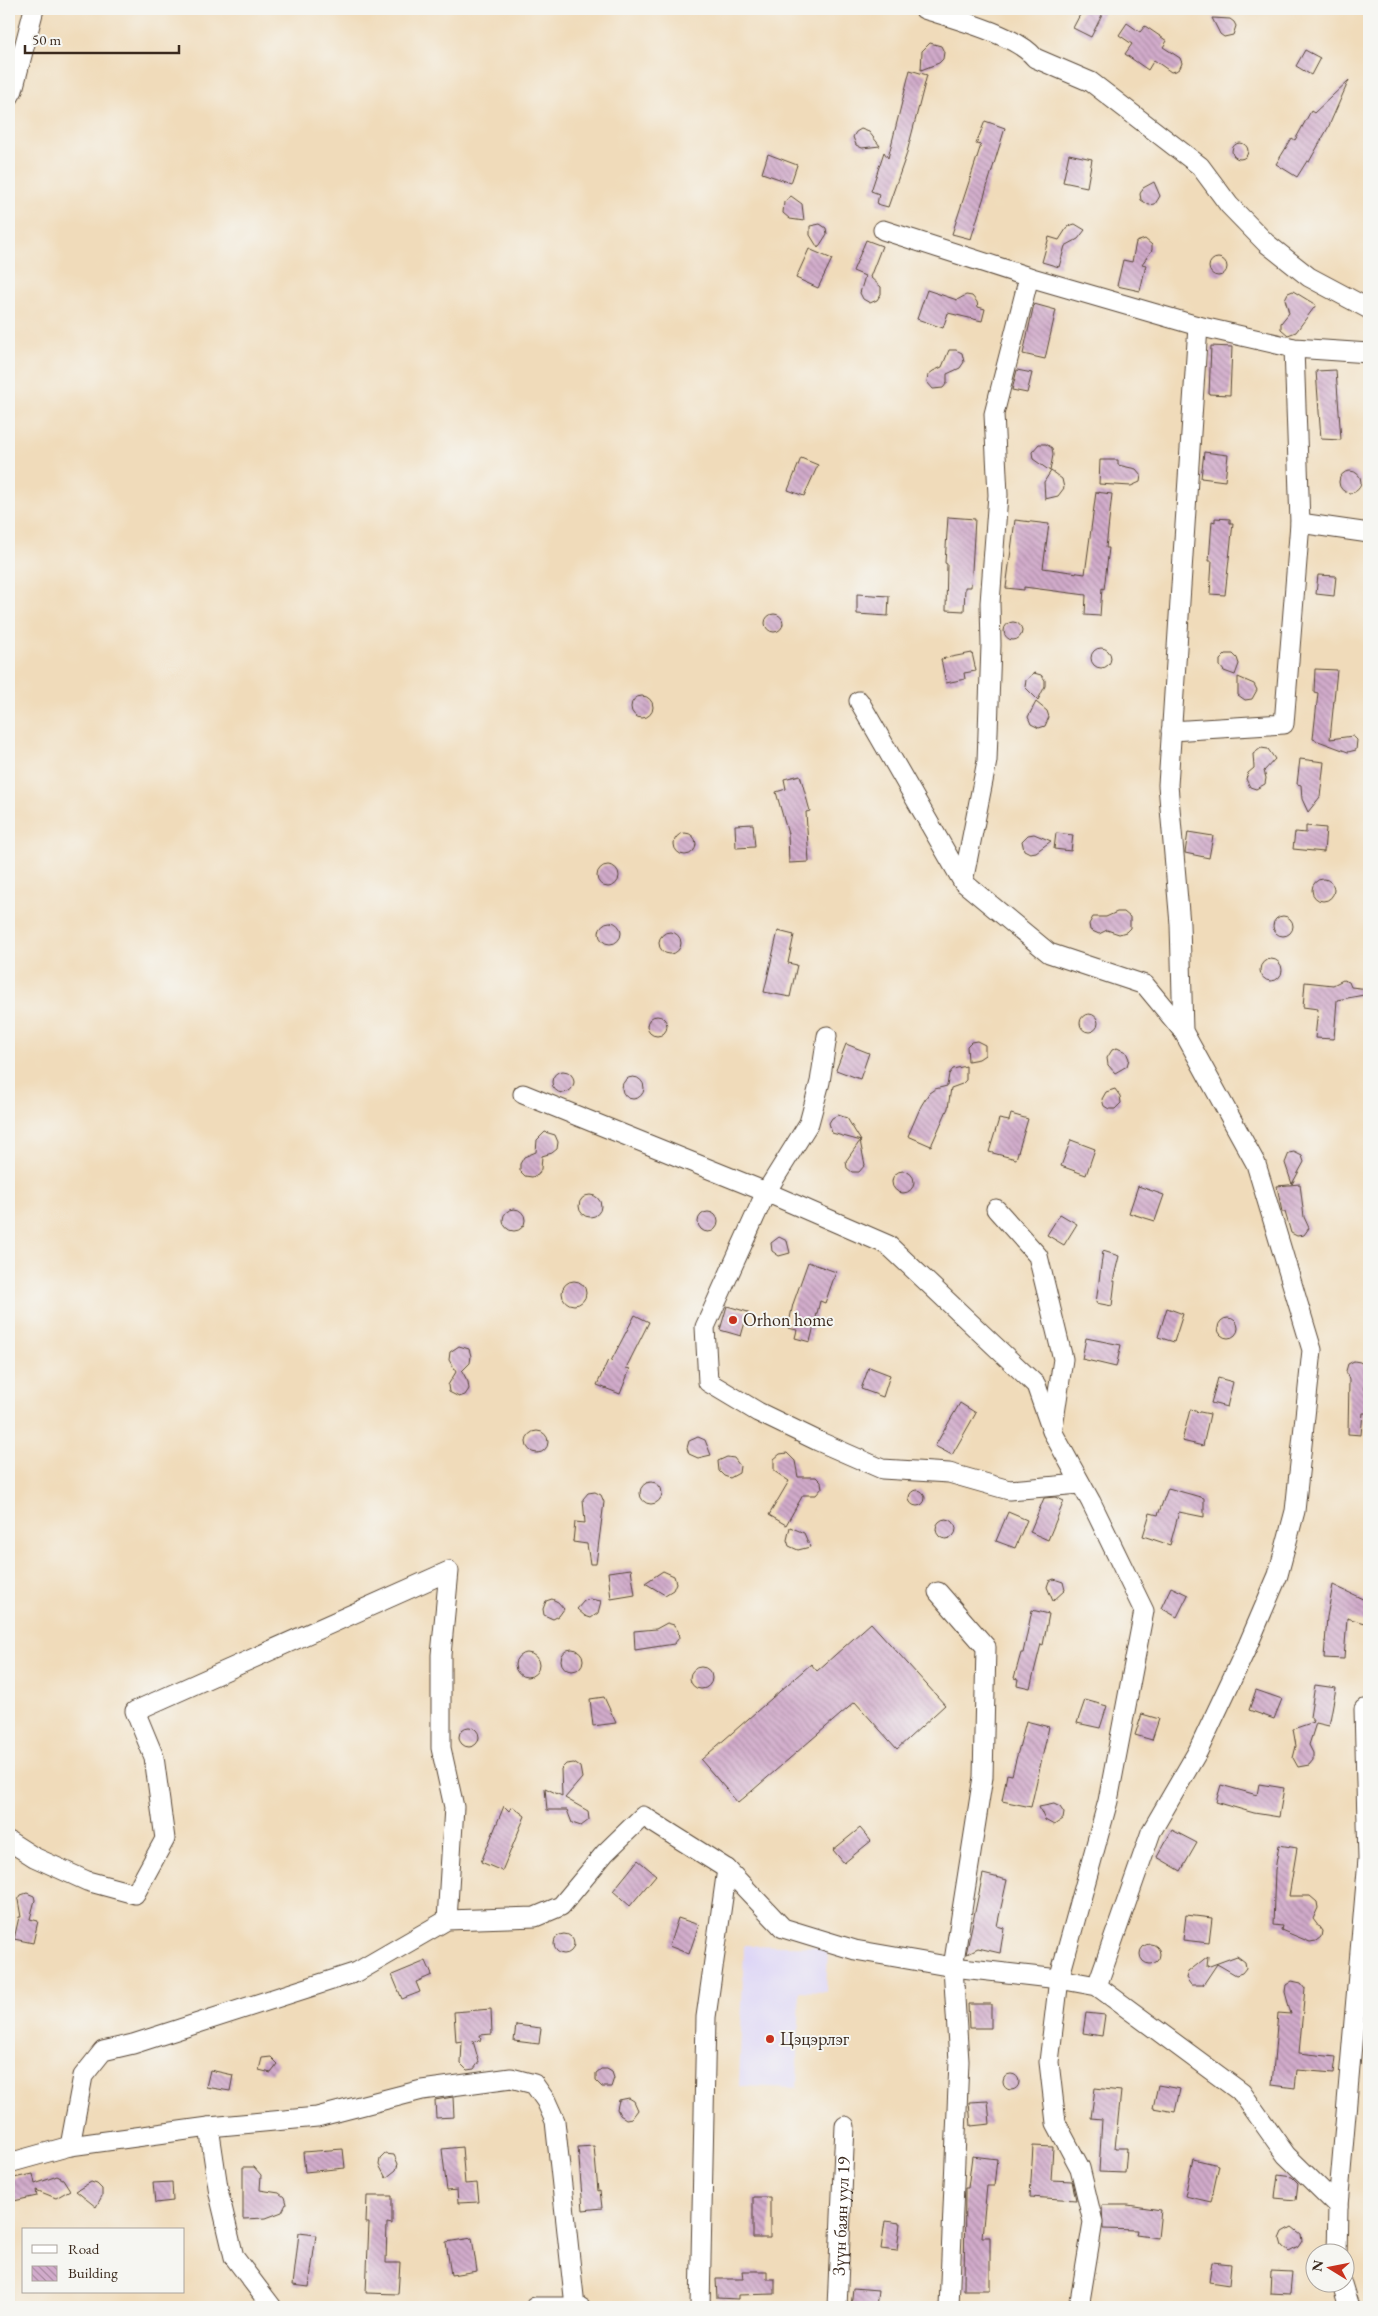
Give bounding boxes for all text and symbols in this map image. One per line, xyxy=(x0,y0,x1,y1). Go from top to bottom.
scale bar xyxy=(25,22,179,54)
text: 50 m xyxy=(32,30,61,49)
place label: Orhon home xyxy=(743,1308,833,1331)
marker: Orhon home xyxy=(727,1314,739,1326)
place label: Цэцэрлэг xyxy=(780,2027,850,2050)
marker: Цэцэрлэг xyxy=(764,2033,776,2045)
street label: Зүүн баян уул 19 xyxy=(826,2156,855,2276)
legend xyxy=(22,2228,185,2294)
text: Road xyxy=(68,2239,100,2258)
north arrow xyxy=(1306,2244,1356,2294)
text: N xyxy=(1307,2258,1327,2273)
text: Building xyxy=(68,2263,118,2282)

